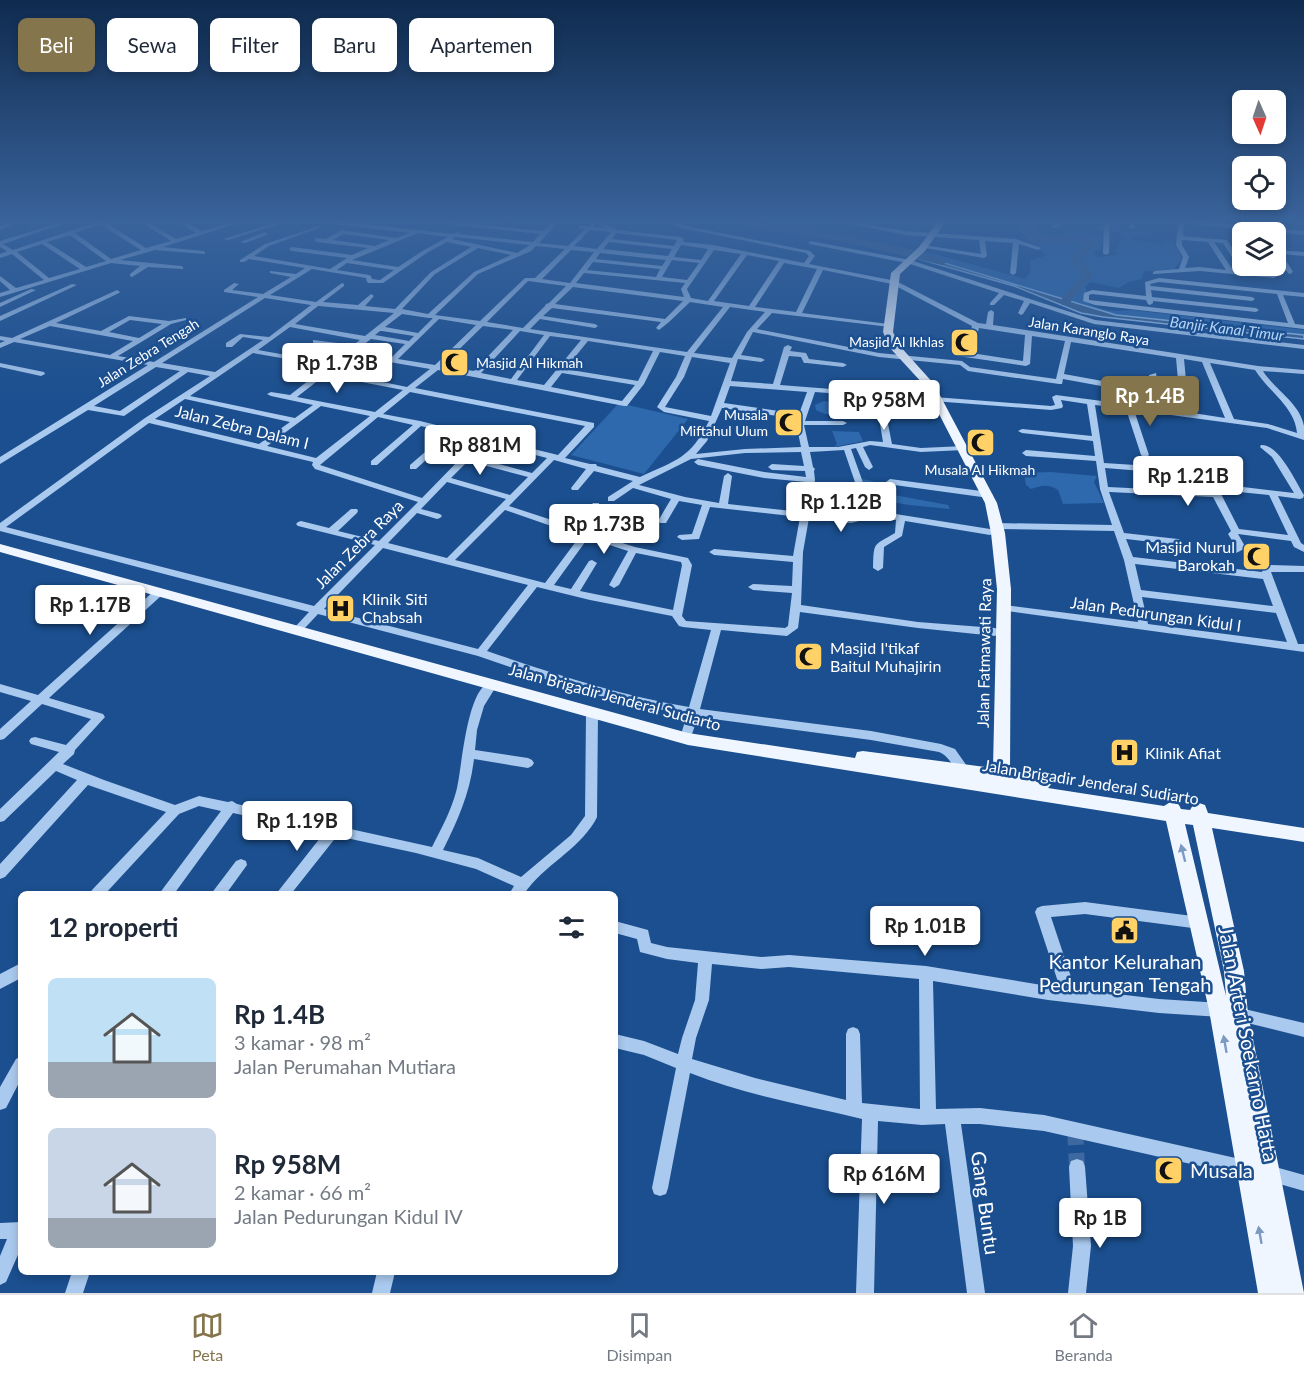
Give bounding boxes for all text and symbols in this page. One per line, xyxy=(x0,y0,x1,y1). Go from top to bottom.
chip: Beli xyxy=(18,18,95,72)
chip: Sewa xyxy=(107,18,198,72)
chip: Filter xyxy=(210,18,300,72)
chip: Baru xyxy=(312,18,397,72)
chip: Apartemen xyxy=(409,18,554,72)
north arrow xyxy=(1232,90,1286,144)
map controls xyxy=(1232,90,1286,276)
button: locate xyxy=(1232,156,1286,210)
button: layers xyxy=(1232,222,1286,276)
water label: Banjir Kanal Timur xyxy=(1169,312,1286,344)
street label: Jalan Karanglo Raya xyxy=(1028,313,1151,348)
street label: Jalan Zebra Tengah xyxy=(94,314,202,391)
mosque icon: Masjid Al Ikhlas xyxy=(949,326,981,358)
place label: Masjid Al Ikhlas xyxy=(849,333,944,350)
pin: Rp 1.73B xyxy=(275,343,399,394)
mosque icon: Masjid Al Hikmah xyxy=(439,347,471,379)
text: Rp 1.73B xyxy=(296,350,378,374)
place label: Masjid Al Hikmah xyxy=(476,354,583,371)
pin: Rp 1.4B xyxy=(1095,376,1205,427)
pin: Rp 958M xyxy=(829,380,939,431)
text: Rp 1.4B xyxy=(1115,383,1185,407)
text: Rp 958M xyxy=(843,387,925,411)
street label: Jalan Zebra Dalam I xyxy=(173,401,311,452)
place label: Musala Miftahul Ulum xyxy=(680,406,768,439)
mosque icon: Musala Miftahul Ulum xyxy=(773,407,805,439)
pin: Rp 881M xyxy=(425,425,535,476)
mosque icon: Musala Al Hikmah xyxy=(964,427,996,459)
text: Rp 881M xyxy=(439,432,521,456)
pin: Rp 1.21B xyxy=(1126,456,1250,507)
place label: Musala Al Hikmah xyxy=(925,461,1035,478)
text: Rp 1.21B xyxy=(1147,463,1229,487)
pin: Rp 1.12B xyxy=(779,482,903,533)
text: Rp 1.12B xyxy=(800,489,882,513)
street label: Jalan Zebra Raya xyxy=(310,495,407,592)
pin: Rp 1.73B xyxy=(542,504,666,555)
text: Rp 1.73B xyxy=(563,511,645,535)
place label: Masjid Nurul Barokah xyxy=(1145,537,1235,574)
mosque icon: Masjid Nurul Barokah xyxy=(1240,540,1272,572)
street label: Jalan Fatmawati Raya xyxy=(973,578,994,728)
pin: Rp 1.17B xyxy=(28,585,152,636)
place label: Klinik Siti Chabsah xyxy=(362,589,428,626)
text: Rp 1.17B xyxy=(49,592,131,616)
hospital icon: Klinik Siti Chabsah xyxy=(325,592,357,624)
street label: Jalan Pedurungan Kidul I xyxy=(1069,592,1243,635)
place label: Masjid I'tikaf Baitul Muhajirin xyxy=(830,638,941,675)
mosque icon: Masjid I'tikaf Baitul Muhajirin xyxy=(793,641,825,673)
street label: Jalan Brigadir Jenderal Sudiarto xyxy=(507,659,723,734)
hospital icon: Klinik Afiat xyxy=(1108,737,1140,769)
place label: Klinik Afiat xyxy=(1145,743,1221,762)
street label: Jalan Brigadir Jenderal Sudiarto xyxy=(982,755,1201,808)
pin: Rp 1.19B xyxy=(235,801,359,852)
text: Rp 1.19B xyxy=(256,808,338,832)
one-way arrow xyxy=(1178,844,1187,863)
pin: Rp 1.01B xyxy=(863,906,987,957)
text: 12 properti xyxy=(48,911,179,943)
icon: filters xyxy=(555,911,588,944)
text: Rp 1.01B xyxy=(884,913,966,937)
public building icon: Kantor Kelurahan Pedurungan Tengah xyxy=(1109,915,1141,947)
street label: Jalan Arteri Soekarno Hatta xyxy=(1214,924,1284,1164)
place label: Kantor Kelurahan Pedurungan Tengah xyxy=(1039,949,1211,996)
text: Rp 1.4B xyxy=(234,998,325,1030)
icon: home xyxy=(96,1002,168,1074)
text: 3 kamar · 98 m² xyxy=(234,1030,371,1054)
one-way arrow xyxy=(1220,1034,1229,1053)
text: Jalan Perumahan Mutiara xyxy=(234,1054,456,1078)
text: Rp 958M xyxy=(234,1148,341,1180)
street label: Gang Buntu xyxy=(967,1150,1005,1256)
icon: home xyxy=(96,1152,168,1224)
pin: Rp 616M xyxy=(829,1154,939,1205)
mosque icon: Musala xyxy=(1153,1155,1185,1187)
place label: Musala xyxy=(1190,1158,1253,1182)
text: Rp 616M xyxy=(843,1161,925,1185)
text: 2 kamar · 66 m² xyxy=(234,1180,371,1204)
pin: Rp 1B xyxy=(1058,1198,1142,1249)
text: Jalan Pedurungan Kidul IV xyxy=(234,1204,463,1228)
text: Rp 1B xyxy=(1073,1205,1127,1229)
one-way arrow xyxy=(1256,1226,1265,1245)
tab: Peta xyxy=(191,1309,224,1364)
tab: Disimpan xyxy=(607,1309,672,1364)
tab: Beranda xyxy=(1055,1309,1113,1364)

